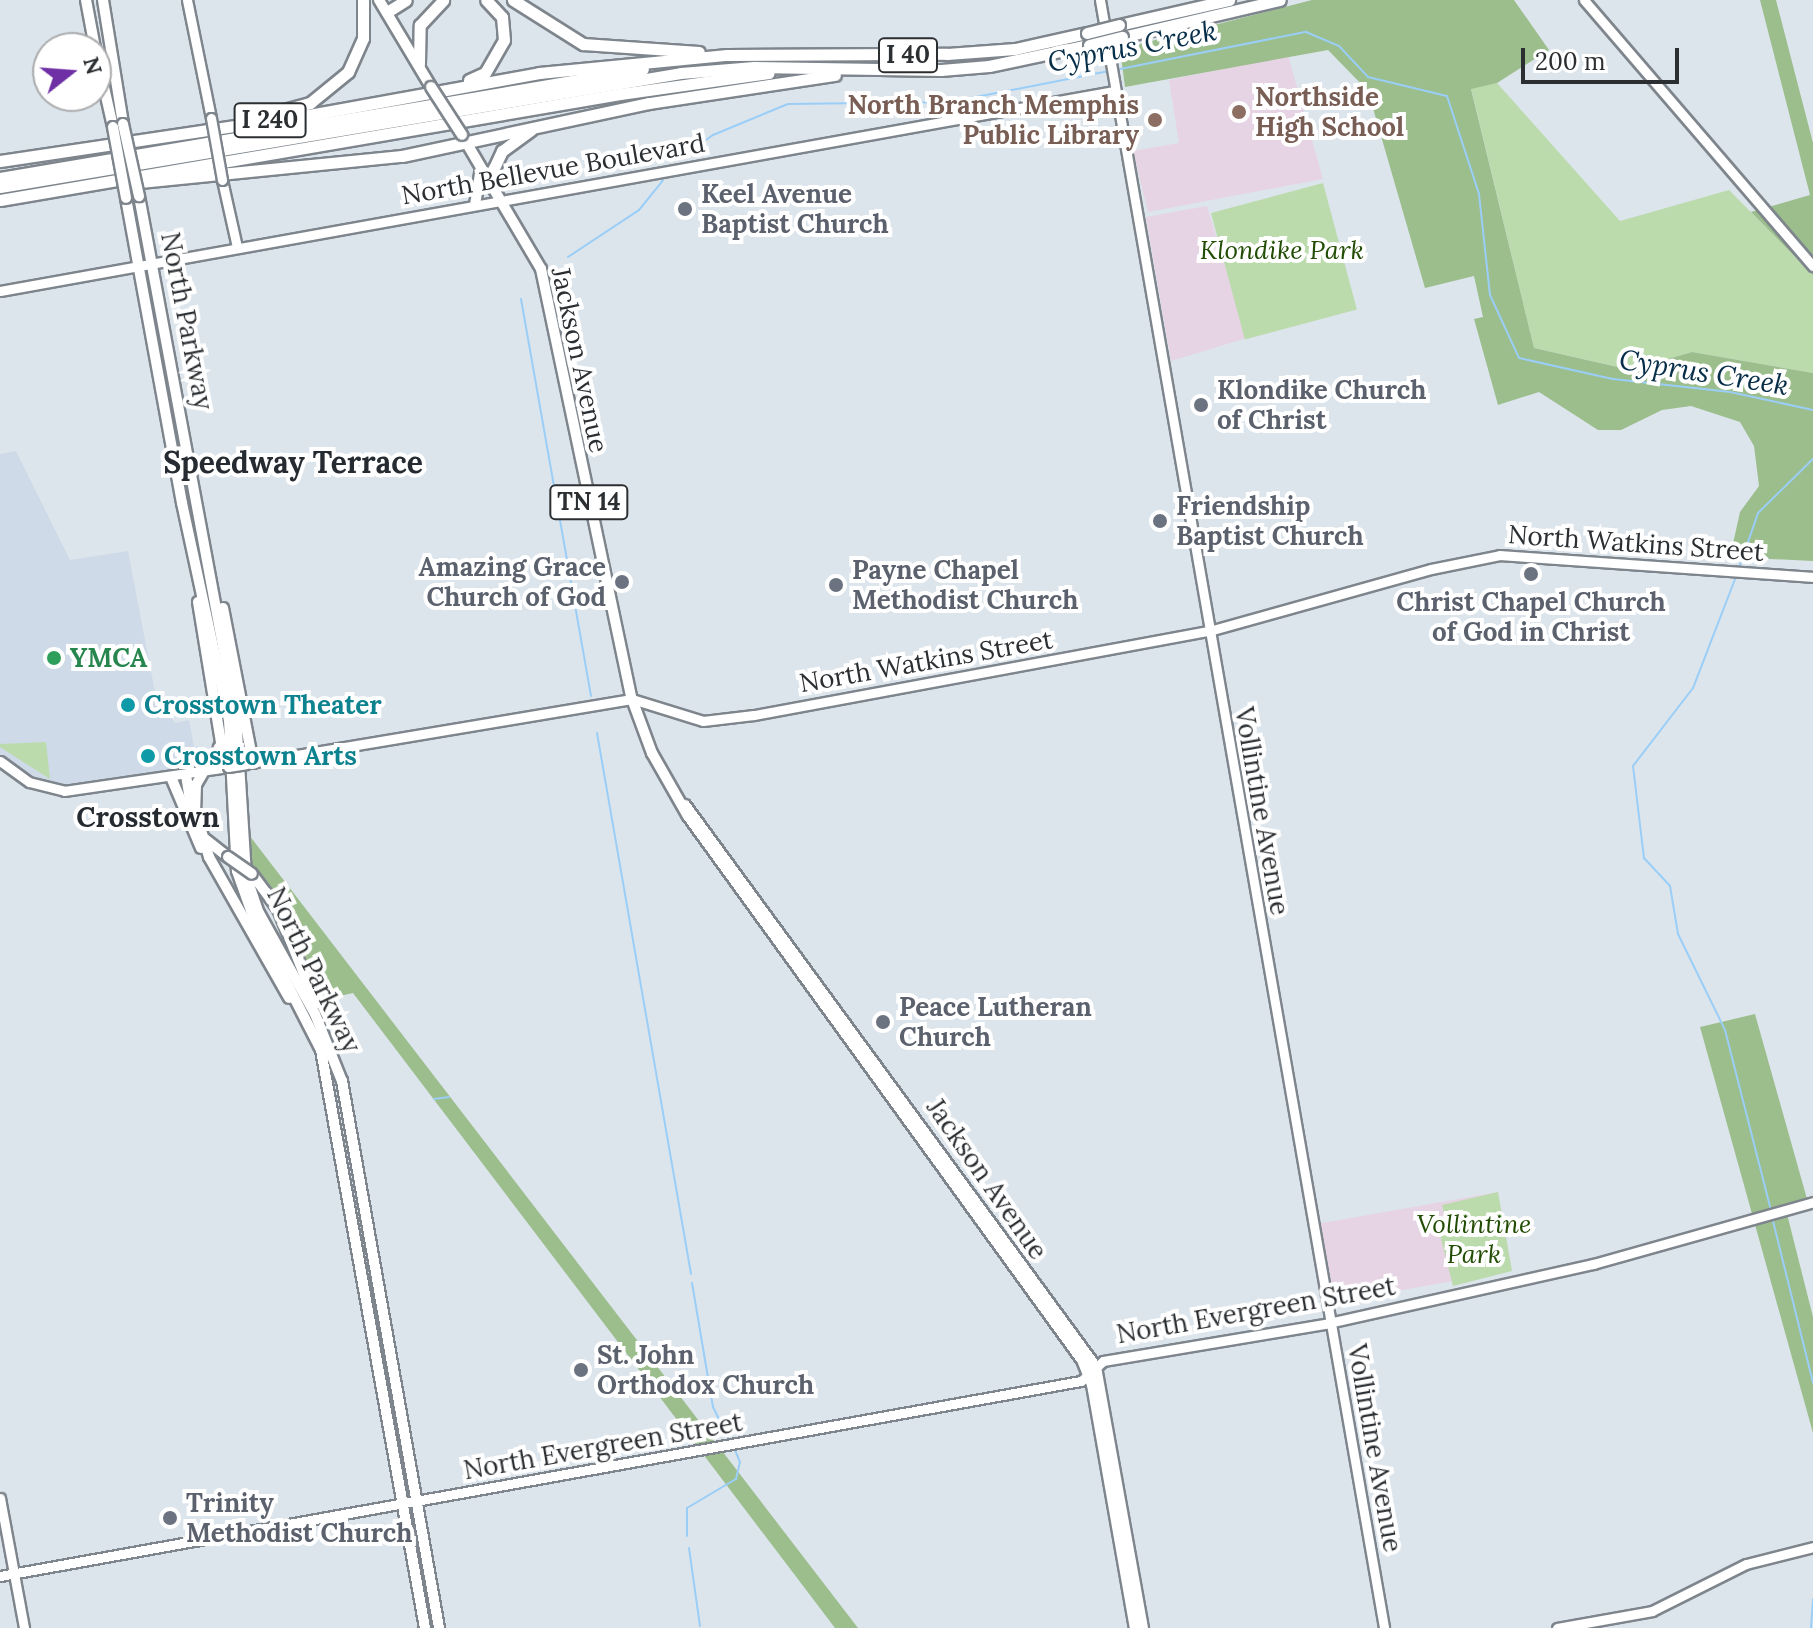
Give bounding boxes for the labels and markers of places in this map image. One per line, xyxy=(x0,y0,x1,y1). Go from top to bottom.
place label: Northside High School xyxy=(1255,81,1404,142)
place label: North Branch Memphis Public Library xyxy=(847,89,1139,150)
marker: Northside High School xyxy=(1230,103,1248,121)
marker: North Branch Memphis Public Library xyxy=(1146,111,1164,129)
place label: Keel Avenue Baptist Church xyxy=(701,178,889,240)
marker: Keel Avenue Baptist Church xyxy=(676,200,694,218)
place label: Klondike Church of Christ xyxy=(1217,374,1426,436)
marker: Klondike Church of Christ xyxy=(1192,396,1210,414)
place label: Friendship Baptist Church xyxy=(1176,490,1364,552)
marker: Friendship Baptist Church xyxy=(1151,512,1169,530)
place label: Amazing Grace Church of God xyxy=(419,551,606,612)
place label: Payne Chapel Methodist Church xyxy=(852,554,1078,616)
marker: Christ Chapel Church of God in Christ xyxy=(1522,565,1540,583)
marker: Amazing Grace Church of God xyxy=(613,573,631,591)
marker: Payne Chapel Methodist Church xyxy=(827,576,845,594)
place label: Christ Chapel Church of God in Christ xyxy=(1396,586,1666,648)
place label: YMCA xyxy=(70,642,147,674)
marker: YMCA xyxy=(45,649,63,667)
place label: Crosstown Theater xyxy=(144,689,382,721)
marker: Crosstown Theater xyxy=(119,696,137,714)
place label: Crosstown Arts xyxy=(164,740,357,772)
marker: Crosstown Arts xyxy=(139,747,157,765)
place label: Peace Lutheran Church xyxy=(899,991,1092,1052)
marker: Peace Lutheran Church xyxy=(874,1013,892,1031)
place label: St. John Orthodox Church xyxy=(597,1339,814,1400)
marker: St. John Orthodox Church xyxy=(572,1361,590,1379)
place label: Trinity Methodist Church xyxy=(186,1487,412,1548)
marker: Trinity Methodist Church xyxy=(161,1509,179,1527)

